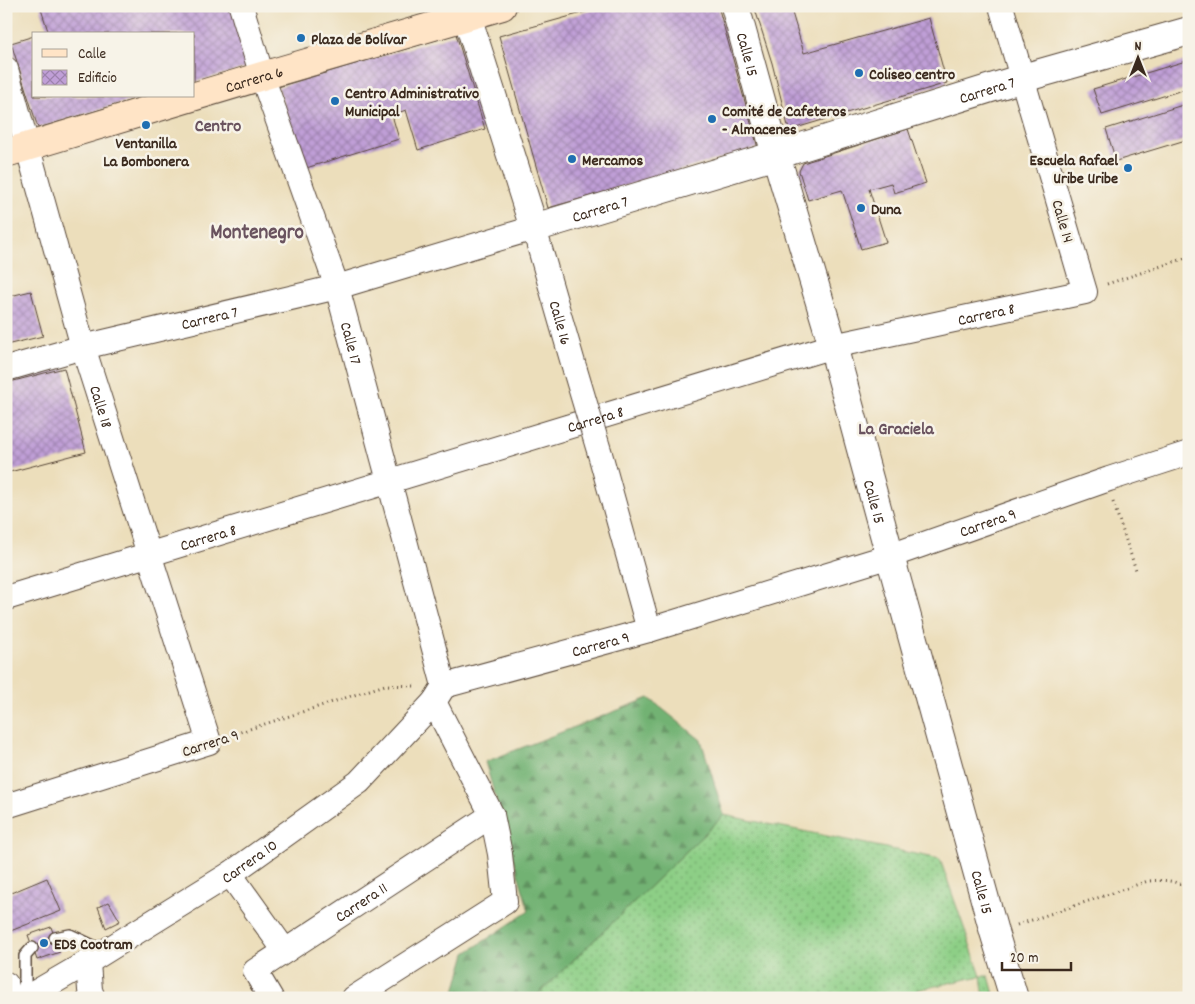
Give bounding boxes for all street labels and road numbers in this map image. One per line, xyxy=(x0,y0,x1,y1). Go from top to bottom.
street label: Calle 15 xyxy=(729,30,763,79)
street label: Carrera 6 xyxy=(223,61,287,100)
street label: Carrera 7 xyxy=(957,72,1019,111)
street label: Carrera 7 xyxy=(570,191,631,230)
street label: Calle 14 xyxy=(1044,197,1079,246)
street label: Calle 16 xyxy=(542,298,576,348)
street label: Carrera 8 xyxy=(956,298,1017,333)
street label: Carrera 7 xyxy=(179,302,241,337)
street label: Calle 17 xyxy=(333,320,366,368)
street label: Calle 18 xyxy=(82,383,117,432)
street label: Carrera 8 xyxy=(565,401,627,440)
street label: Calle 15 xyxy=(856,478,890,527)
street label: Carrera 9 xyxy=(957,503,1020,545)
street label: Carrera 8 xyxy=(178,519,240,558)
street label: Carrera 9 xyxy=(570,627,632,665)
street label: Carrera 9 xyxy=(179,724,242,764)
street label: Carrera 10 xyxy=(218,835,283,890)
street label: Calle 15 xyxy=(963,868,998,917)
street label: Carrera 11 xyxy=(331,878,393,929)

